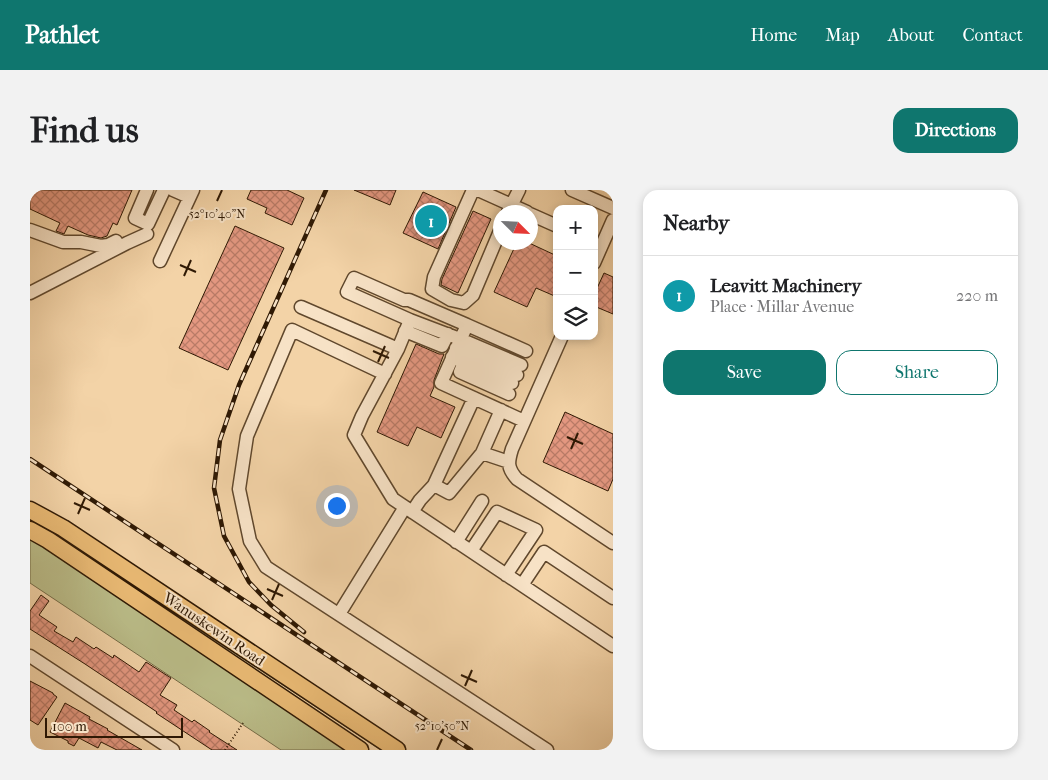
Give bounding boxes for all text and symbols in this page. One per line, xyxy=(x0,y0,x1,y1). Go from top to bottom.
text: Pathlet xyxy=(25,21,99,49)
text: Home xyxy=(750,25,797,46)
text: Map xyxy=(825,25,860,46)
text: About xyxy=(888,25,934,46)
text: Contact xyxy=(962,25,1023,46)
button: Directions xyxy=(893,108,1018,153)
text: Find us xyxy=(30,110,139,151)
pin: 1 xyxy=(415,202,447,240)
north arrow xyxy=(493,205,538,250)
map controls xyxy=(553,205,598,340)
button: + xyxy=(553,205,598,250)
text: 52°10'40"N xyxy=(189,207,245,221)
text: Nearby xyxy=(663,211,729,235)
button: − xyxy=(553,250,598,295)
text: Leavitt Machinery xyxy=(710,275,861,297)
text: 1 xyxy=(676,286,682,305)
text: 220 m xyxy=(956,286,998,305)
button: layers xyxy=(553,295,598,340)
text: Place · Millar Avenue xyxy=(710,297,854,316)
button: Save xyxy=(663,350,826,395)
button: Share xyxy=(836,350,998,395)
your location xyxy=(324,493,350,519)
street label: Wanuskewin Road xyxy=(159,588,269,670)
scale bar xyxy=(45,715,182,738)
text: 100 m xyxy=(52,718,87,735)
text: 52°10'50"N xyxy=(415,719,469,733)

